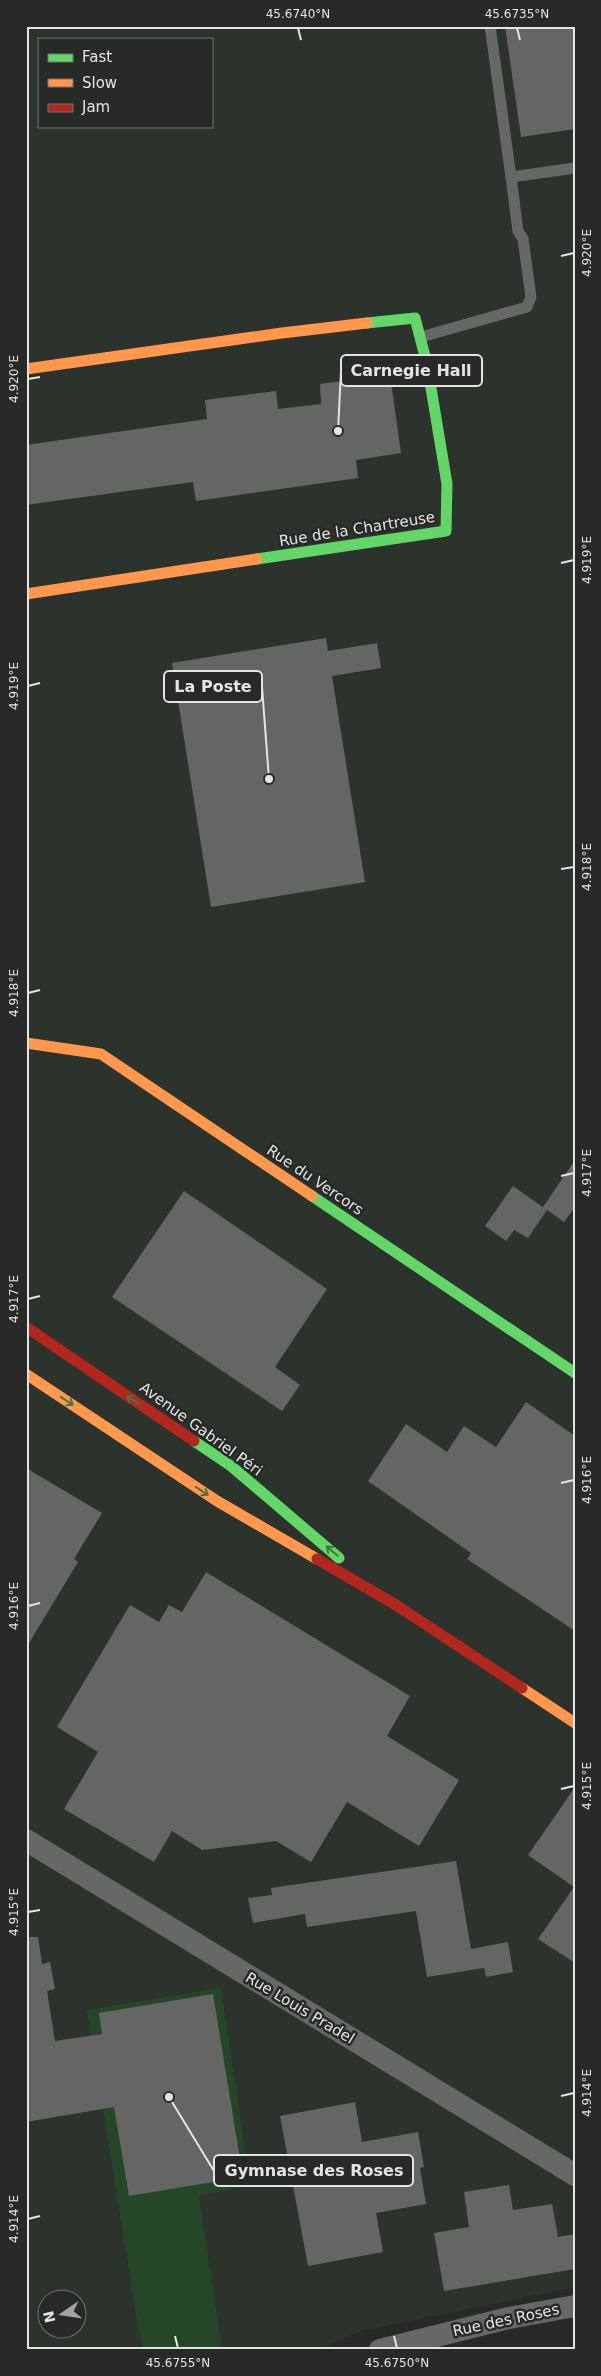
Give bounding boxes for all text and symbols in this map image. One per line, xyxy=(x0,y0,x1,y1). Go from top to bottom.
text: 45.6740°N xyxy=(266,7,330,21)
text: 45.6735°N xyxy=(485,7,549,21)
legend xyxy=(38,38,212,128)
text: Fast xyxy=(82,48,112,66)
text: Slow xyxy=(82,74,117,92)
text: Jam xyxy=(81,98,110,116)
text: 4.920°E xyxy=(580,229,594,277)
text: 4.920°E xyxy=(7,355,21,403)
callout: Carnegie Hall xyxy=(341,355,482,386)
text: Carnegie Hall xyxy=(350,361,472,380)
street label: Rue de la Chartreuse xyxy=(278,508,436,550)
text: 4.919°E xyxy=(580,536,594,584)
text: 4.919°E xyxy=(7,662,21,710)
callout: La Poste xyxy=(164,671,262,702)
text: La Poste xyxy=(174,677,252,696)
text: 4.918°E xyxy=(580,843,594,891)
text: 4.918°E xyxy=(7,969,21,1017)
street label: Rue du Vercors xyxy=(263,1141,367,1219)
text: 4.917°E xyxy=(580,1149,594,1197)
text: 4.917°E xyxy=(7,1275,21,1323)
street label: Avenue Gabriel Péri xyxy=(136,1378,266,1480)
one-way arrow xyxy=(127,1394,141,1404)
one-way arrow xyxy=(60,1396,74,1406)
text: 4.916°E xyxy=(580,1456,594,1504)
one-way arrow xyxy=(195,1486,209,1496)
one-way arrow xyxy=(325,1546,338,1557)
text: 4.916°E xyxy=(7,1582,21,1630)
text: 4.915°E xyxy=(580,1762,594,1810)
text: 4.915°E xyxy=(7,1888,21,1936)
street label: Rue Louis Pradel xyxy=(242,1968,358,2048)
text: 4.914°E xyxy=(580,2069,594,2117)
callout: Gymnase des Roses xyxy=(214,2155,413,2186)
text: Gymnase des Roses xyxy=(225,2161,403,2180)
text: 4.914°E xyxy=(7,2195,21,2243)
north arrow xyxy=(38,2288,88,2338)
street label: Rue des Roses xyxy=(451,2300,561,2340)
text: N xyxy=(40,2309,58,2324)
text: 45.6755°N xyxy=(146,2356,210,2370)
text: 45.6750°N xyxy=(365,2356,429,2370)

